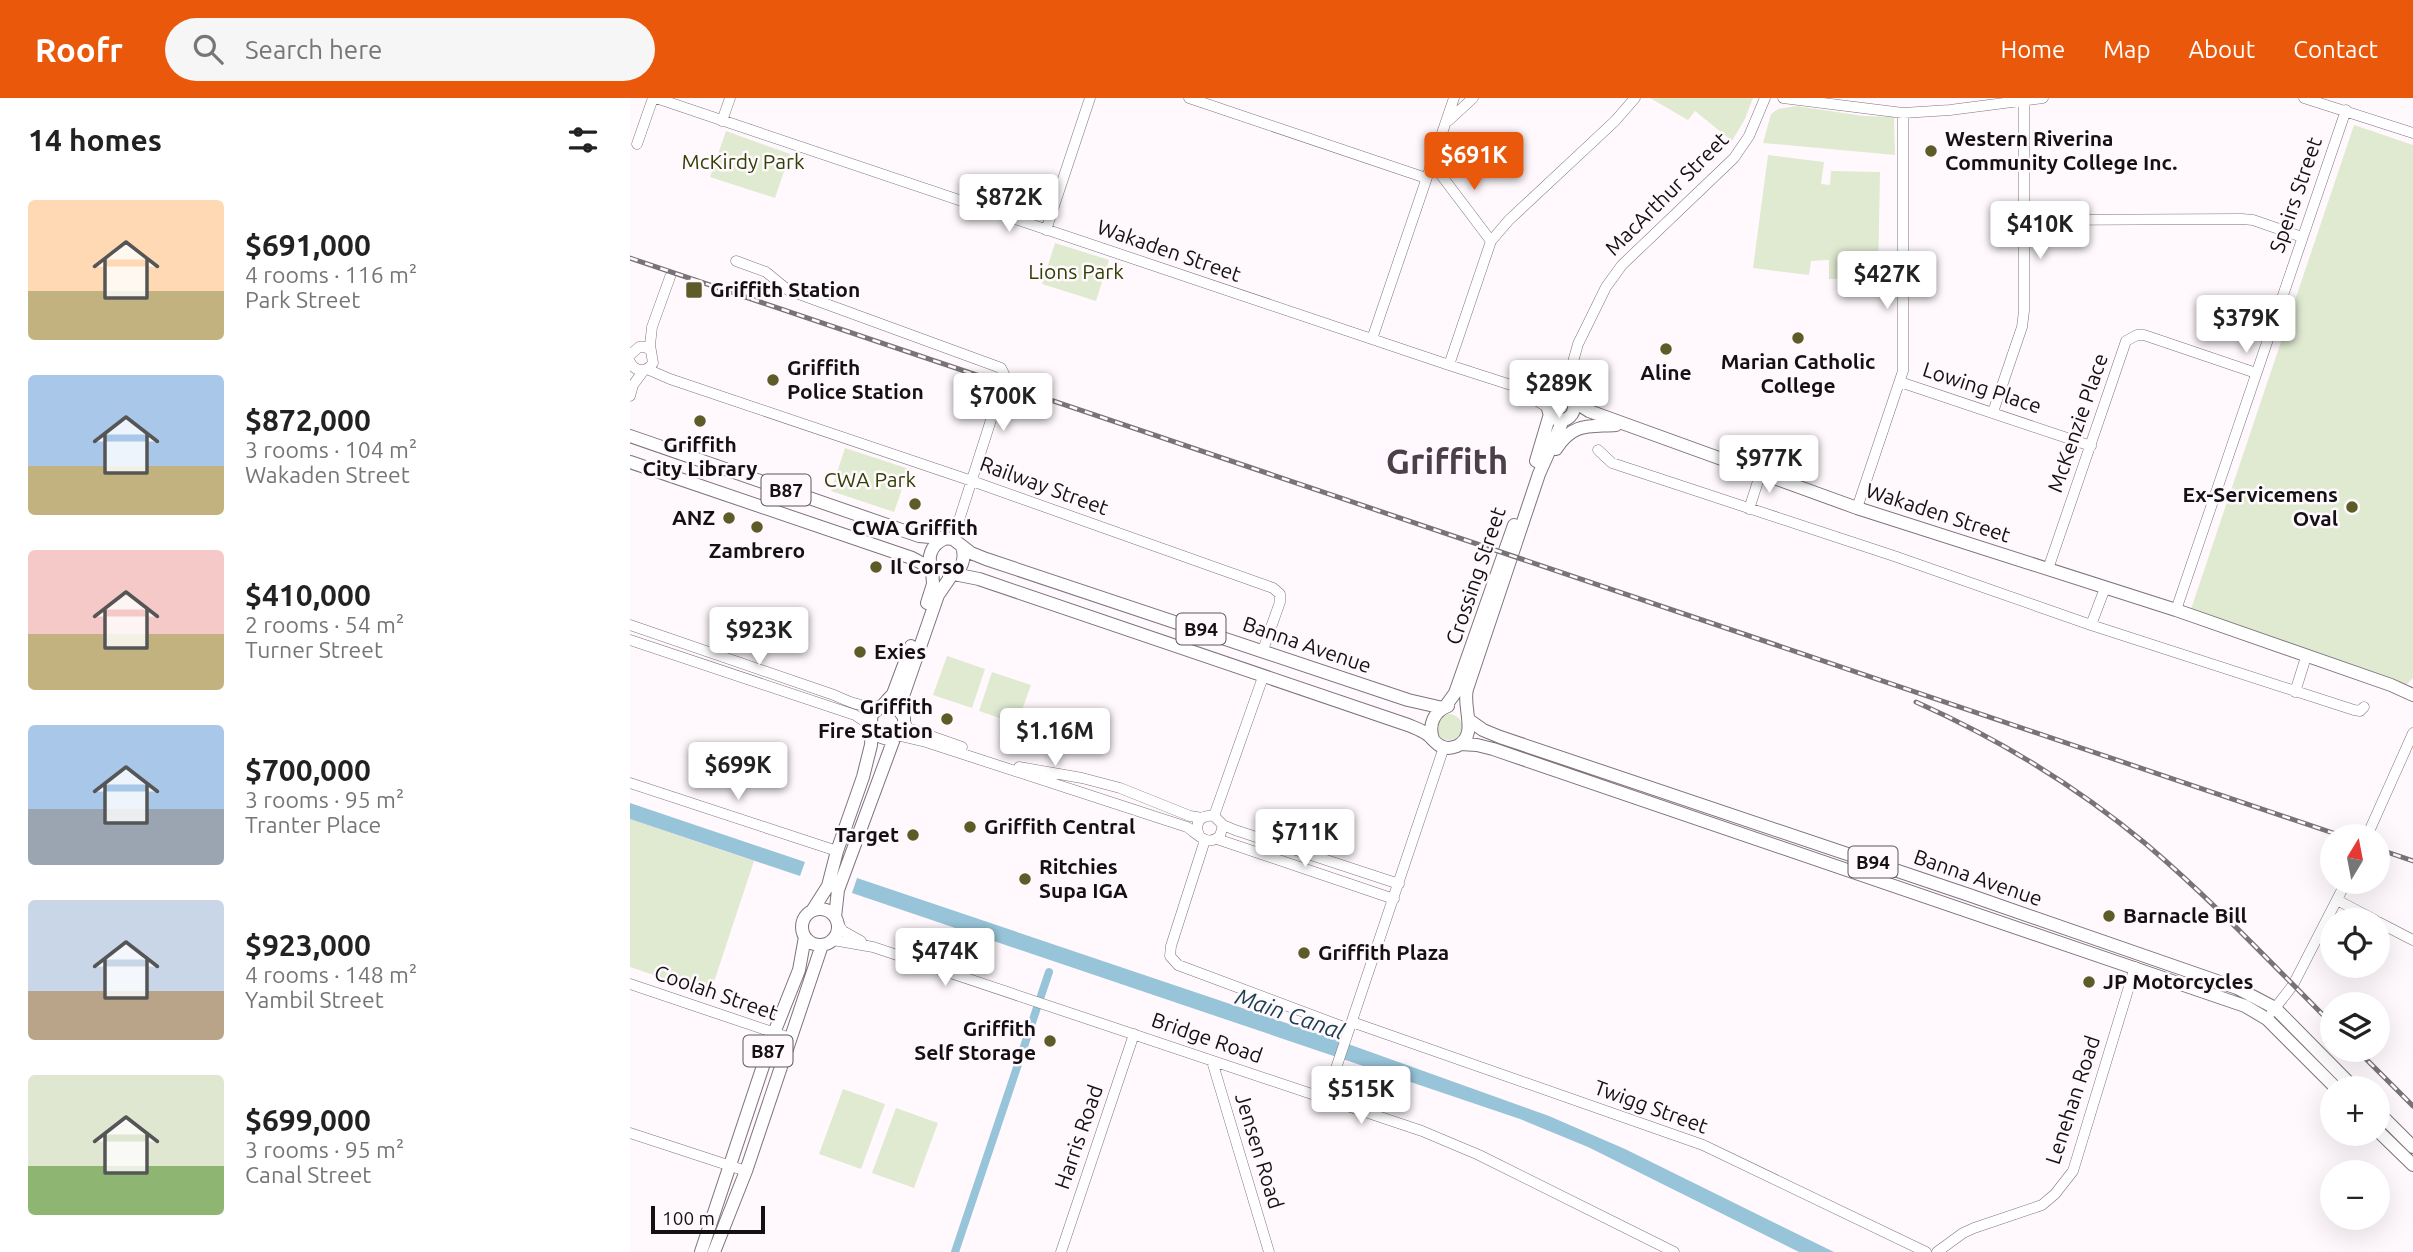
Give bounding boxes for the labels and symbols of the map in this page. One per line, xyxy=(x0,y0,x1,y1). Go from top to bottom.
place label: Western Riverina Community College Inc. xyxy=(1945,126,2177,174)
street label: MacArthur Street xyxy=(1600,127,1733,260)
pin: $691K xyxy=(1425,132,1523,192)
street label: Speirs Street xyxy=(2264,134,2326,256)
marker: Western Riverina Community College Inc. xyxy=(1923,143,1939,159)
park label: McKirdy Park xyxy=(681,149,805,173)
pin: $872K xyxy=(960,174,1058,234)
pin: $410K xyxy=(1991,202,2089,261)
street label: Wakaden Street xyxy=(1094,214,1244,286)
pin: $427K xyxy=(1838,252,1936,311)
park label: Lions Park xyxy=(1028,259,1124,283)
place label: Griffith Station xyxy=(710,277,860,301)
marker: Griffith Station xyxy=(684,280,704,300)
pin: $379K xyxy=(2197,296,2295,355)
marker: Marian Catholic College xyxy=(1790,330,1806,346)
marker: Aline xyxy=(1658,341,1674,357)
place label: Marian Catholic College xyxy=(1721,349,1875,397)
street label: McKenzie Place xyxy=(2042,350,2112,495)
place label: Griffith Police Station xyxy=(787,355,924,403)
street label: Lowing Place xyxy=(1920,357,2045,418)
pin: $289K xyxy=(1510,360,1608,420)
place label: Aline xyxy=(1640,360,1692,384)
marker: Griffith Police Station xyxy=(765,372,781,388)
pin: $700K xyxy=(954,374,1052,433)
marker: Griffith City Library xyxy=(692,413,708,429)
place label: Griffith City Library xyxy=(643,432,757,480)
pin: $977K xyxy=(1720,436,1818,495)
district label: Griffith xyxy=(1386,441,1508,481)
street label: Railway Street xyxy=(977,451,1112,519)
park label: CWA Park xyxy=(824,467,917,491)
road number: B87 xyxy=(762,474,810,506)
street label: Wakaden Street xyxy=(1863,477,2014,547)
place label: Ex-Servicemens Oval xyxy=(2182,482,2338,530)
marker: CWA Griffith xyxy=(907,496,923,512)
marker: Ex-Servicemens Oval xyxy=(2344,499,2360,515)
street label: Crossing Street xyxy=(1440,504,1510,648)
place label: ANZ xyxy=(672,505,715,529)
marker: ANZ xyxy=(721,510,737,526)
place label: CWA Griffith xyxy=(852,515,978,539)
marker: Zambrero xyxy=(749,519,765,535)
place label: Zambrero xyxy=(709,538,805,562)
place label: Il Corso xyxy=(890,554,965,578)
marker: Il Corso xyxy=(868,559,884,575)
pin: $923K xyxy=(710,608,808,667)
street label: Banna Avenue xyxy=(1240,611,1375,677)
road number: B94 xyxy=(1176,614,1226,644)
place label: Exies xyxy=(874,639,926,663)
marker: Exies xyxy=(852,644,868,660)
place label: Griffith Fire Station xyxy=(818,694,933,742)
pin: $1.16M xyxy=(998,708,1112,768)
marker: Griffith Fire Station xyxy=(939,711,955,727)
pin: $699K xyxy=(689,742,787,802)
pin: $711K xyxy=(1256,810,1354,869)
place label: Griffith Central xyxy=(984,814,1135,838)
marker: Griffith Central xyxy=(962,819,978,835)
place label: Target xyxy=(834,822,899,846)
north arrow xyxy=(2320,824,2390,894)
marker: Target xyxy=(905,827,921,843)
street label: Banna Avenue xyxy=(1911,844,2046,910)
road number: B94 xyxy=(1848,846,1898,877)
place label: Ritchies Supa IGA xyxy=(1039,854,1128,902)
marker: Ritchies Supa IGA xyxy=(1017,871,1033,887)
place label: Barnacle Bill xyxy=(2123,903,2247,927)
marker: Barnacle Bill xyxy=(2101,908,2117,924)
pin: $474K xyxy=(896,928,994,988)
place label: Griffith Plaza xyxy=(1318,940,1449,964)
marker: Griffith Plaza xyxy=(1296,945,1312,961)
street label: Coolah Street xyxy=(651,960,781,1024)
place label: JP Motorcycles xyxy=(2103,969,2254,993)
marker: JP Motorcycles xyxy=(2081,974,2097,990)
water label: Main Canal xyxy=(1232,983,1348,1044)
street label: Bridge Road xyxy=(1149,1007,1266,1067)
place label: Griffith Self Storage xyxy=(914,1016,1036,1064)
street label: Lenehan Road xyxy=(2040,1032,2104,1167)
marker: Griffith Self Storage xyxy=(1042,1033,1058,1049)
road number: B87 xyxy=(744,1035,792,1066)
pin: $515K xyxy=(1312,1066,1410,1126)
street label: Twigg Street xyxy=(1591,1074,1711,1138)
street label: Harris Road xyxy=(1049,1081,1107,1192)
street label: Jensen Road xyxy=(1231,1090,1289,1212)
scale bar xyxy=(651,1203,765,1235)

